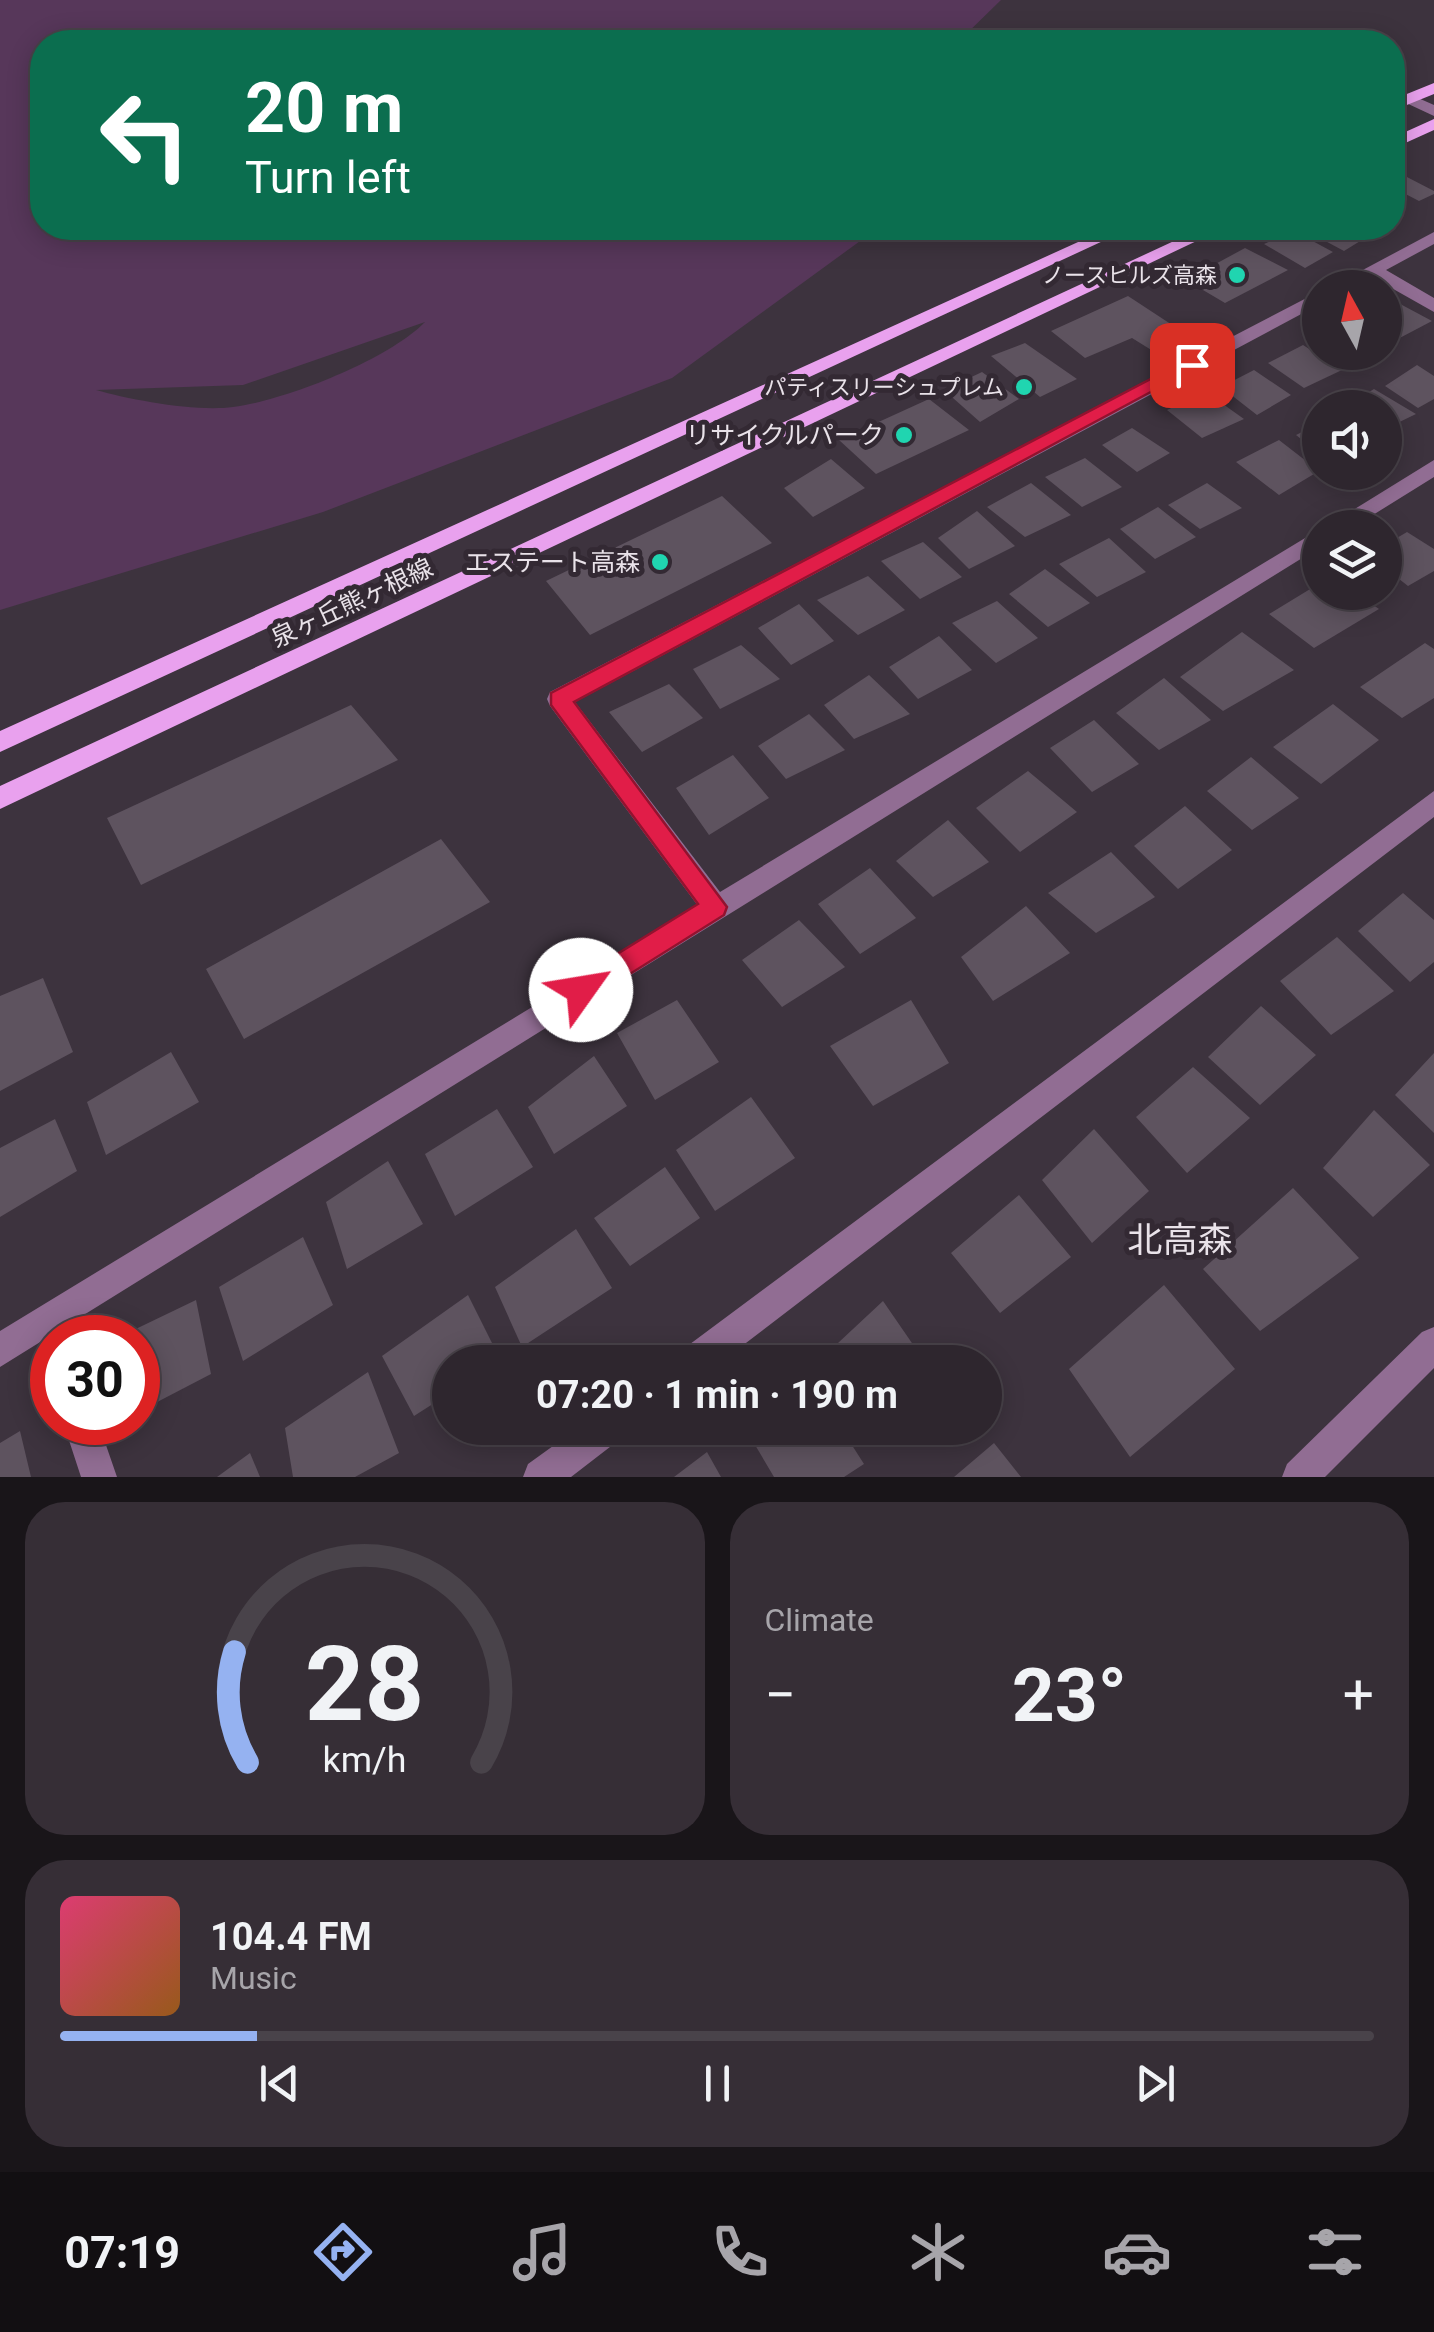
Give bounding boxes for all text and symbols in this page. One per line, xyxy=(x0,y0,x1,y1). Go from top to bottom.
text: 20 m xyxy=(245,67,403,149)
icon: left xyxy=(80,70,210,200)
text: Turn left xyxy=(245,151,411,204)
place label: ノースヒルズ高森 xyxy=(1042,263,1217,288)
marker: ノースヒルズ高森 xyxy=(1226,264,1248,286)
north arrow xyxy=(1302,270,1402,370)
map controls xyxy=(1302,270,1402,610)
pin xyxy=(1150,323,1235,408)
icon: arrive xyxy=(1165,338,1220,393)
place label: パティスリーシュプレム xyxy=(764,375,1004,400)
marker: パティスリーシュプレム xyxy=(1013,376,1035,398)
button: sound xyxy=(1302,390,1402,490)
place label: リサイクルパーク xyxy=(685,421,884,450)
marker: リサイクルパーク xyxy=(893,424,915,446)
button: layers xyxy=(1302,510,1402,610)
place label: エステート高森 xyxy=(465,548,640,577)
marker: エステート高森 xyxy=(649,551,671,573)
street label: 泉ヶ丘熊ヶ根線 xyxy=(267,553,437,653)
position arrow xyxy=(529,938,633,1042)
district label: 北高森 xyxy=(1127,1220,1233,1261)
speed limit sign: 30 xyxy=(30,1315,160,1445)
text: 07:20 · 1 min · 190 m xyxy=(536,1373,898,1417)
text: Climate xyxy=(765,1601,874,1639)
text: 28 xyxy=(305,1624,424,1745)
text: 23° xyxy=(1012,1651,1127,1739)
text: − xyxy=(765,1663,796,1727)
text: + xyxy=(1343,1663,1374,1727)
text: km/h xyxy=(323,1739,407,1781)
text: 104.4 FM xyxy=(210,1915,372,1959)
text: Music xyxy=(210,1959,297,1997)
icon: previous xyxy=(252,2056,307,2111)
icon: pause xyxy=(690,2056,745,2111)
icon: next xyxy=(1128,2056,1183,2111)
icon: directions xyxy=(308,2217,378,2287)
icon: music xyxy=(507,2217,577,2287)
icon: phone xyxy=(705,2217,775,2287)
icon: climate xyxy=(903,2217,973,2287)
icon: car xyxy=(1102,2217,1172,2287)
icon: filters xyxy=(1300,2217,1370,2287)
text: 07:19 xyxy=(64,2226,180,2279)

